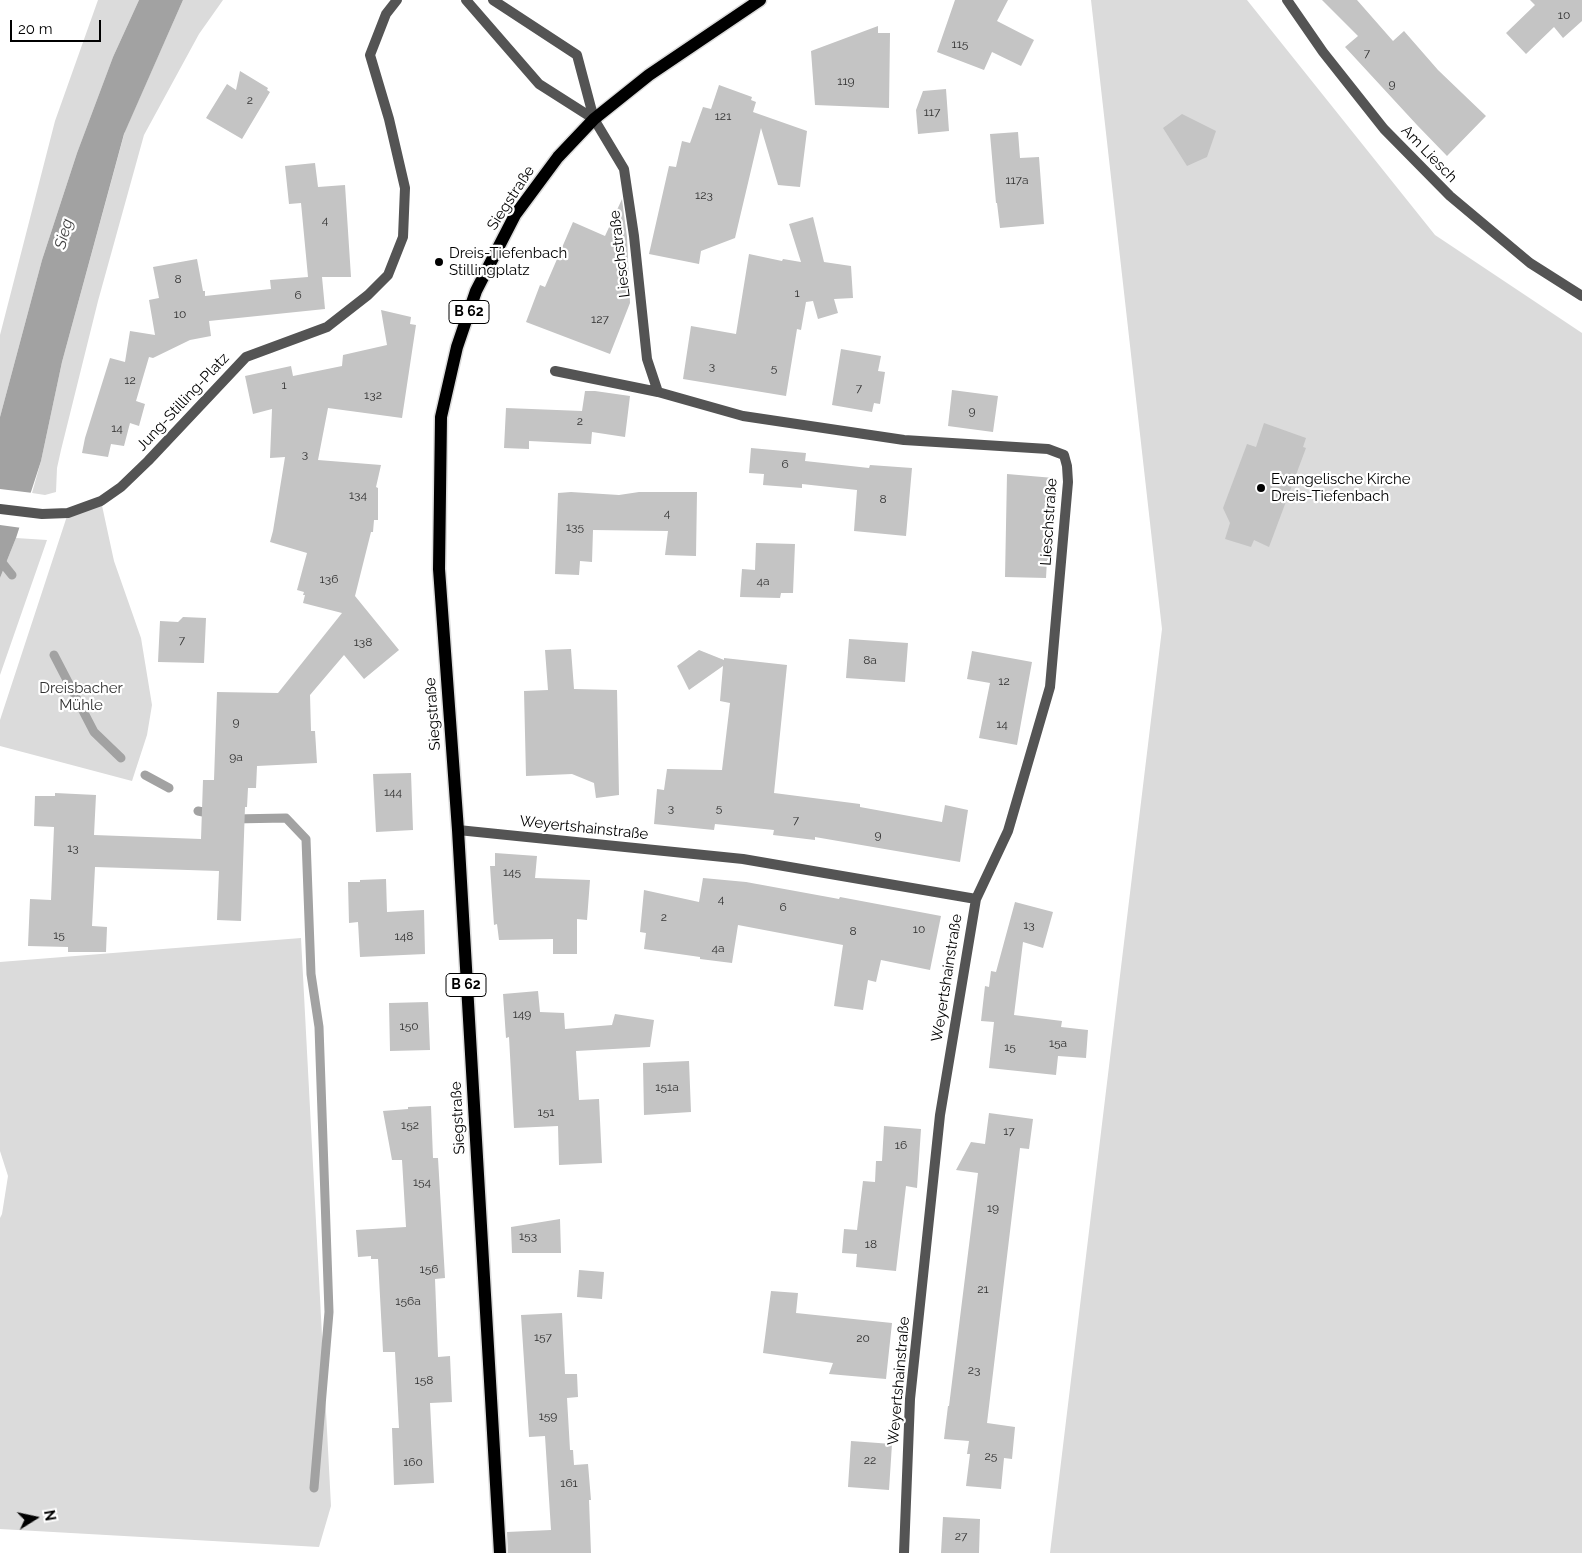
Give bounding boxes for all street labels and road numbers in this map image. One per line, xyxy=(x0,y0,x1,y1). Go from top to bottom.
street label: Am Liesch xyxy=(1397,122,1461,186)
street label: Siegstraße xyxy=(484,162,538,234)
street label: Lieschstraße xyxy=(606,209,634,299)
road number: B 62 xyxy=(449,300,489,324)
street label: Jung-Stilling-Platz xyxy=(133,349,233,455)
street label: Lieschstraße xyxy=(1037,478,1061,566)
street label: Siegstraße xyxy=(421,677,445,751)
street label: Weyertshainstraße xyxy=(519,812,649,844)
street label: Weyertshainstraße xyxy=(928,913,966,1043)
road number: B 62 xyxy=(446,974,486,996)
street label: Siegstraße xyxy=(447,1081,469,1155)
street label: Weyertshainstraße xyxy=(884,1316,914,1446)

